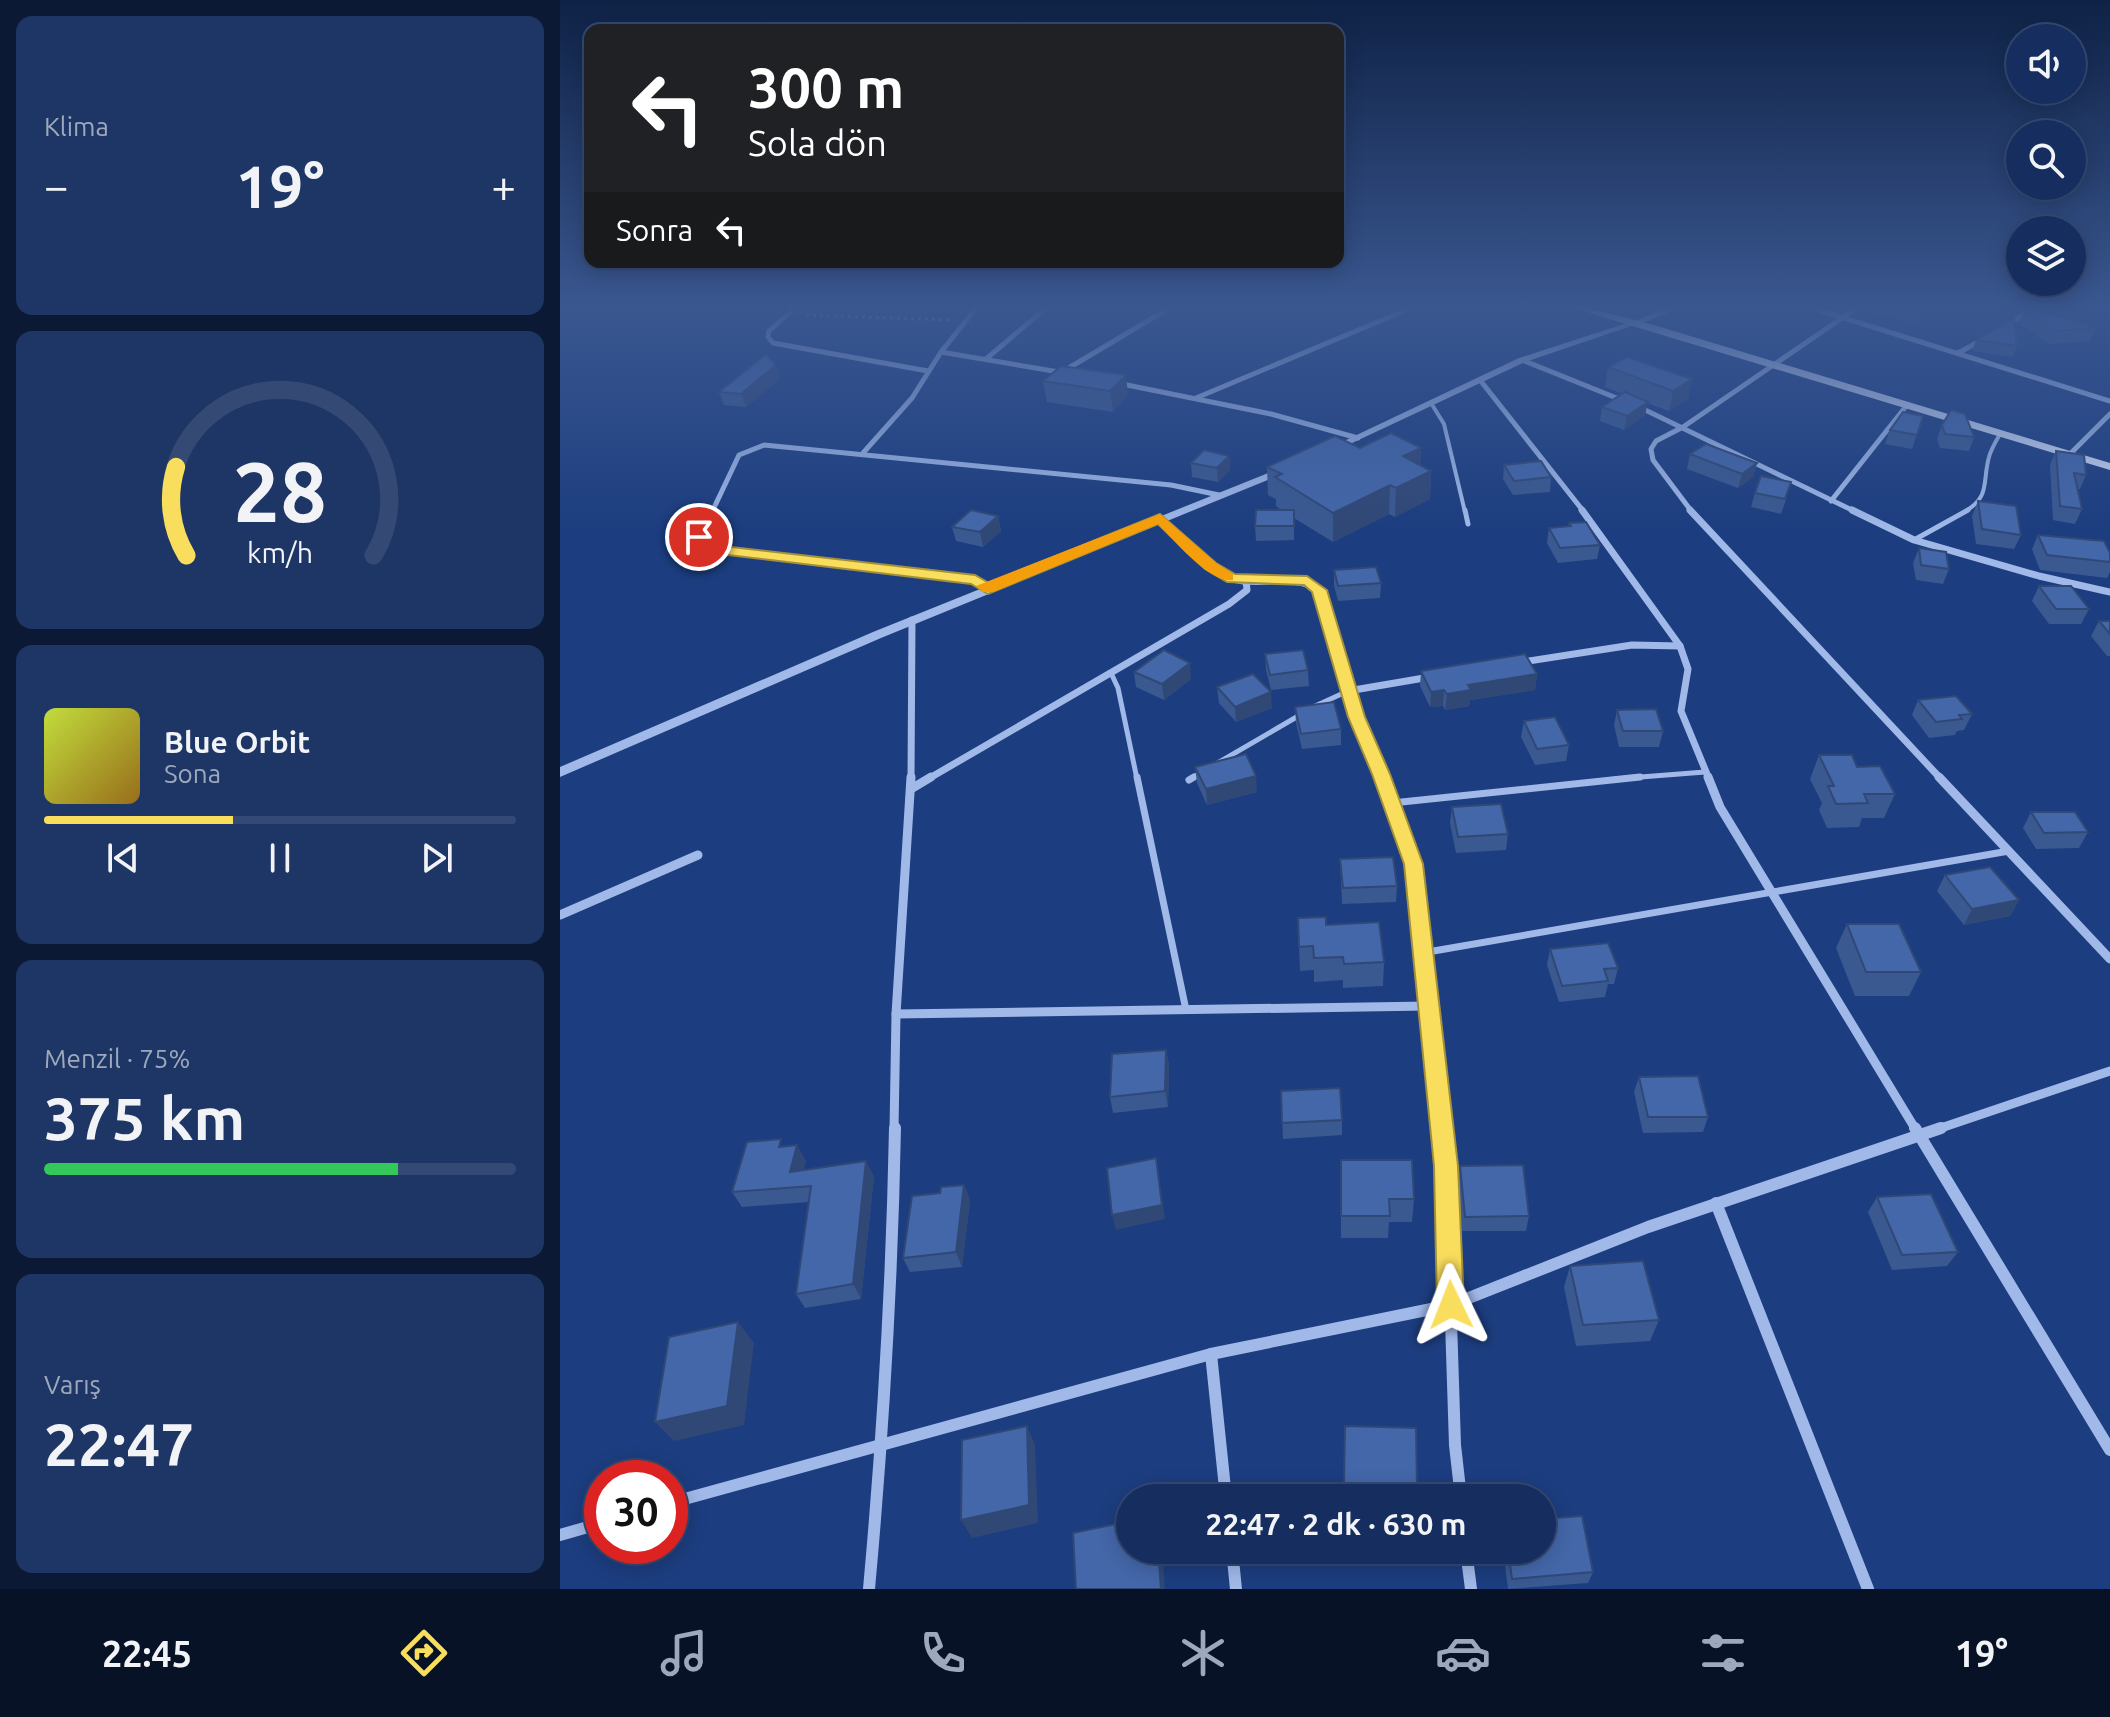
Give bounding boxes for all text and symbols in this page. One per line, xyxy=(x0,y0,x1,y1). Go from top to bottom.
map controls xyxy=(2006,24,2086,296)
button: sound xyxy=(2006,24,2086,104)
icon: left xyxy=(616,56,720,160)
text: 300 m xyxy=(748,56,904,119)
text: Klima xyxy=(44,112,109,141)
button: search xyxy=(2006,120,2086,200)
text: Sola dön xyxy=(748,122,887,163)
text: 19° xyxy=(236,152,324,219)
text: − xyxy=(44,161,69,210)
text: + xyxy=(491,161,516,210)
icon: left xyxy=(709,208,753,252)
text: Sonra xyxy=(616,213,693,247)
button: layers xyxy=(2006,216,2086,296)
text: 28 xyxy=(233,443,327,537)
pin xyxy=(665,503,733,571)
icon: arrive xyxy=(677,515,721,559)
text: km/h xyxy=(247,536,313,568)
text: Blue Orbit xyxy=(164,725,310,759)
text: Sona xyxy=(164,759,221,788)
icon: previous xyxy=(101,836,145,880)
icon: pause xyxy=(258,836,302,880)
icon: next xyxy=(415,836,459,880)
text: Menzil · 75% xyxy=(44,1044,190,1073)
text: 375 km xyxy=(44,1084,245,1151)
position arrow xyxy=(1409,1263,1493,1347)
text: Varış xyxy=(44,1370,101,1399)
text: 22:47 xyxy=(44,1410,194,1477)
speed limit sign: 30 xyxy=(584,1460,688,1564)
text: 22:47 · 2 dk · 630 m xyxy=(1206,1507,1466,1541)
icon: directions xyxy=(396,1625,452,1681)
icon: music xyxy=(656,1625,712,1681)
icon: phone xyxy=(915,1625,971,1681)
icon: climate xyxy=(1175,1625,1231,1681)
icon: car xyxy=(1435,1625,1491,1681)
icon: filters xyxy=(1695,1625,1751,1681)
text: 22:45 xyxy=(102,1633,192,1674)
text: 19° xyxy=(1955,1633,2008,1674)

